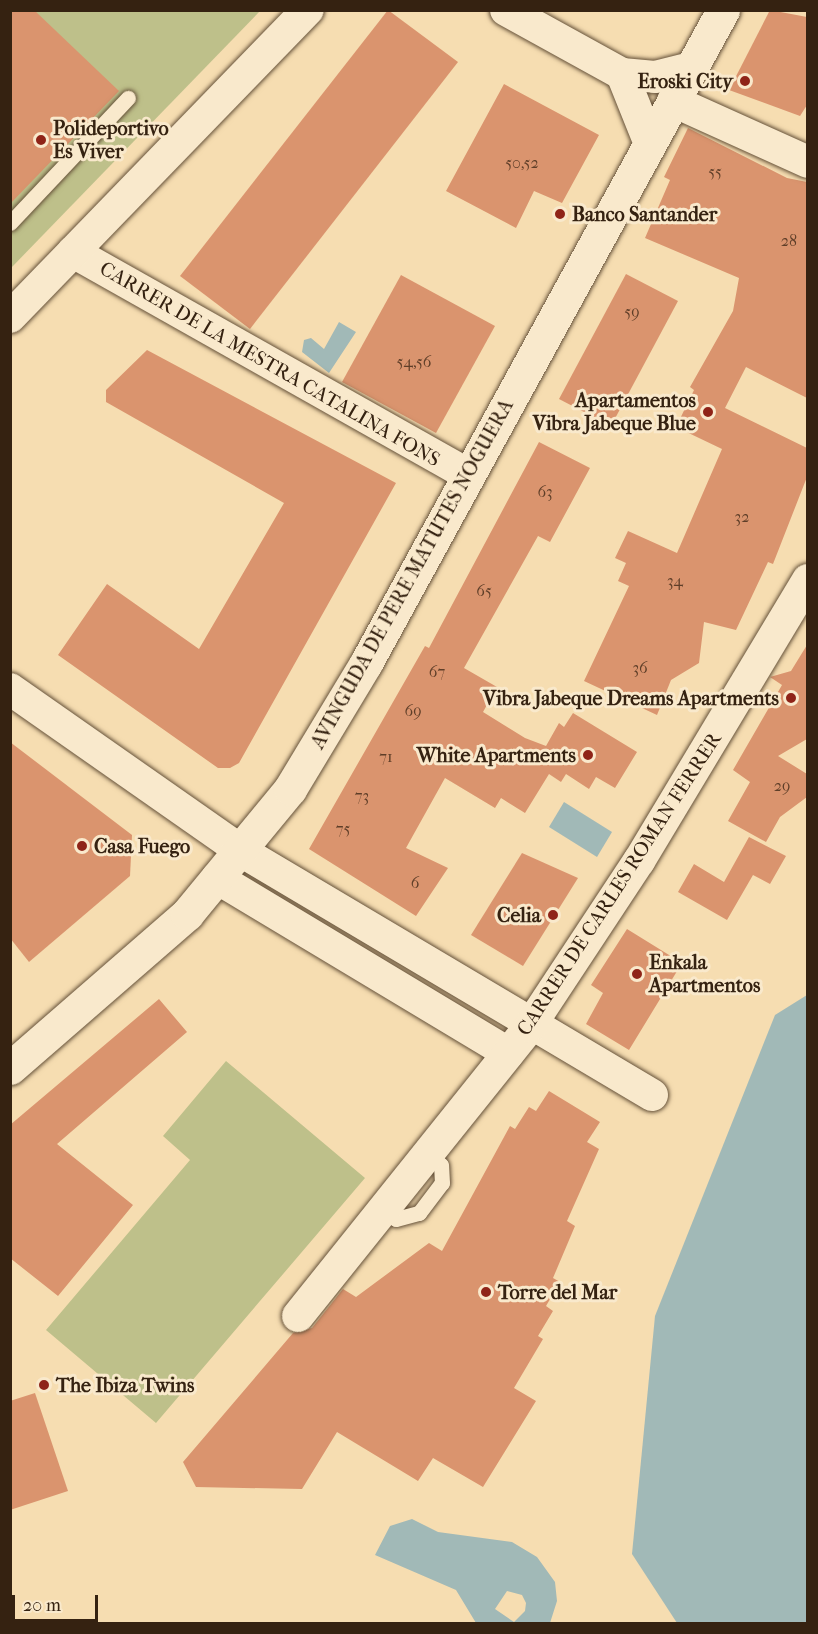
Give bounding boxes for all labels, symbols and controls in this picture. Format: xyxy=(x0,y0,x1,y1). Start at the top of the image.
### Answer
place label: Eroski City xyxy=(637,69,733,93)
marker: Eroski City xyxy=(738,74,752,88)
place label: Polideportivo Es Viver xyxy=(53,116,169,163)
marker: Polideportivo Es Viver xyxy=(34,133,48,147)
house number: 50,52 xyxy=(505,153,539,173)
house number: 55 xyxy=(708,162,722,182)
place label: Banco Santander xyxy=(572,202,717,226)
marker: Banco Santander xyxy=(553,207,567,221)
house number: 28 xyxy=(781,231,797,251)
street label: CARRER DE LA MESTRA CATALINA FONS xyxy=(96,256,444,472)
house number: 59 xyxy=(624,302,640,322)
house number: 54,56 xyxy=(396,352,432,372)
place label: Apartamentos Vibra Jabeque Blue xyxy=(533,388,696,435)
street label: AVINGUDA DE PERE MATUTES NOGUERA xyxy=(306,395,518,753)
marker: Apartamentos Vibra Jabeque Blue xyxy=(701,405,715,419)
house number: 63 xyxy=(537,482,553,502)
house number: 32 xyxy=(735,507,749,527)
house number: 34 xyxy=(667,571,683,591)
house number: 65 xyxy=(476,581,492,601)
house number: 36 xyxy=(632,658,648,678)
house number: 67 xyxy=(429,662,445,682)
place label: Vibra Jabeque Dreams Apartments xyxy=(483,686,779,710)
marker: Vibra Jabeque Dreams Apartments xyxy=(784,691,798,705)
house number: 69 xyxy=(404,701,422,721)
street label: CARRER DE CARLES ROMAN FERRER xyxy=(512,728,726,1040)
place label: White Apartments xyxy=(417,743,576,767)
house number: 71 xyxy=(379,747,393,767)
marker: White Apartments xyxy=(581,748,595,762)
house number: 29 xyxy=(774,776,790,796)
house number: 73 xyxy=(355,786,369,806)
house number: 75 xyxy=(336,819,350,839)
place label: Casa Fuego xyxy=(94,834,190,858)
marker: Casa Fuego xyxy=(75,839,89,853)
house number: 6 xyxy=(411,873,419,893)
place label: Celia xyxy=(497,903,541,927)
marker: Celia xyxy=(546,908,560,922)
place label: Enkala Apartmentos xyxy=(649,951,760,998)
marker: Enkala Apartmentos xyxy=(630,967,644,981)
place label: Torre del Mar xyxy=(498,1280,617,1304)
marker: Torre del Mar xyxy=(479,1285,493,1299)
place label: The Ibiza Twins xyxy=(56,1373,195,1397)
marker: The Ibiza Twins xyxy=(37,1378,51,1392)
scale bar xyxy=(15,1583,100,1621)
text: 20 m xyxy=(23,1595,61,1616)

